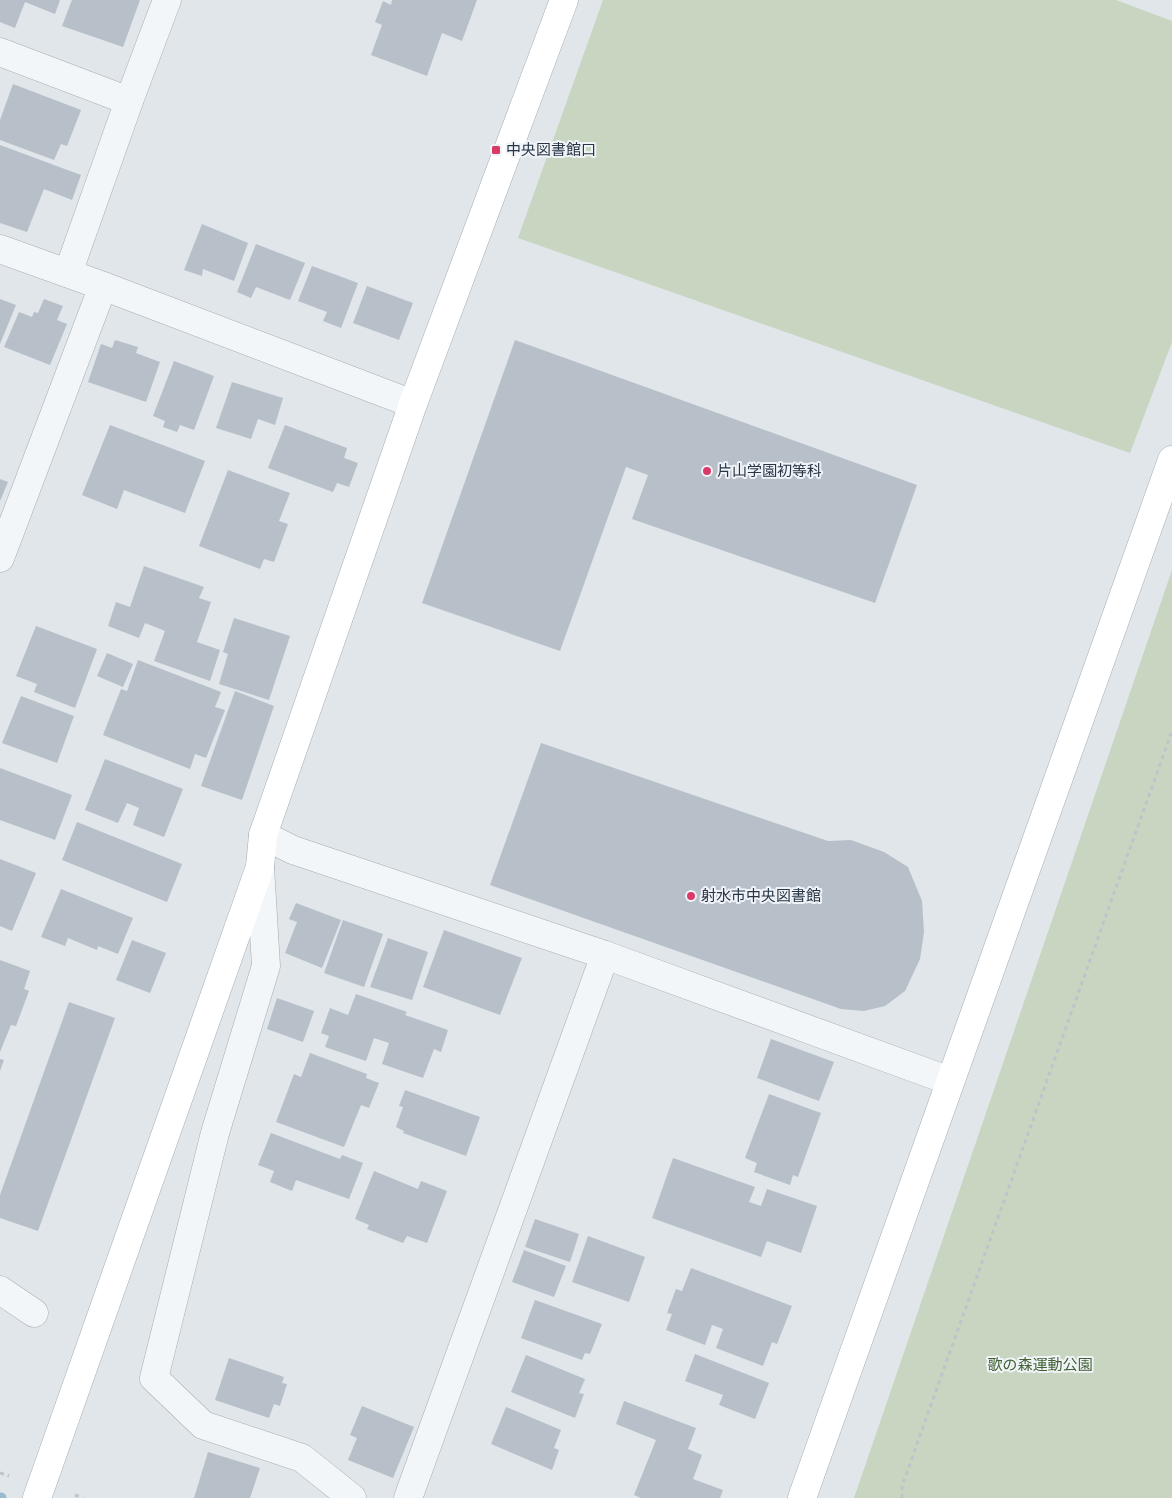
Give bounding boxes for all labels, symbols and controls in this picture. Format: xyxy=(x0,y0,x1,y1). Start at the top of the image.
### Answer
place label: 中央図書館口 xyxy=(506,141,596,159)
marker: 中央図書館口 xyxy=(490,144,502,156)
place label: 片山学園初等科 xyxy=(717,462,822,480)
marker: 片山学園初等科 xyxy=(701,465,713,477)
place label: 射水市中央図書館 xyxy=(701,887,821,905)
marker: 射水市中央図書館 xyxy=(685,890,697,902)
park label: 歌の森運動公園 xyxy=(987,1356,1093,1374)

